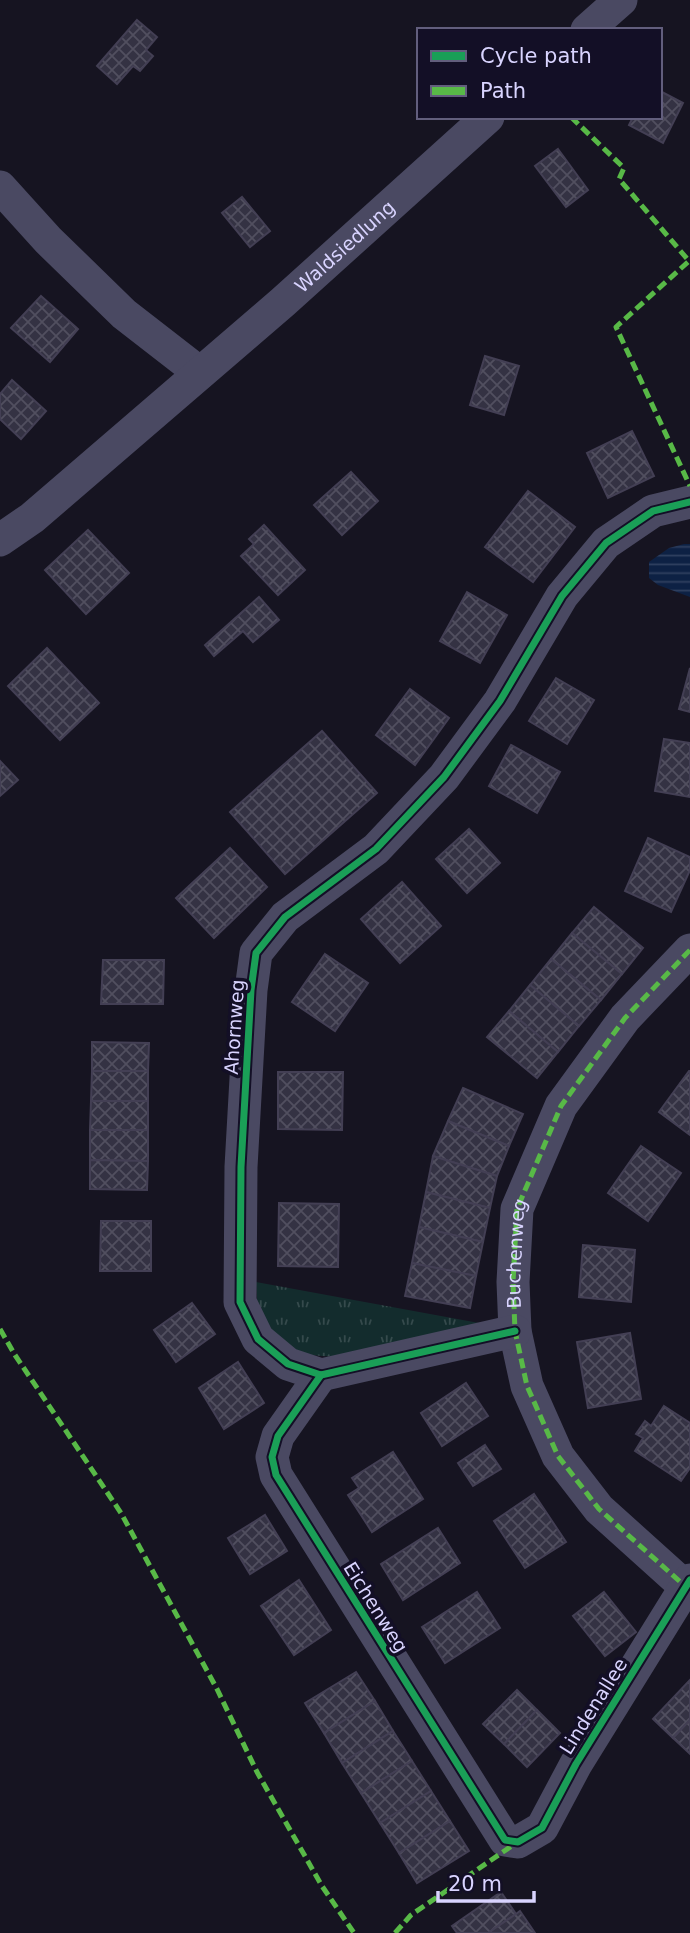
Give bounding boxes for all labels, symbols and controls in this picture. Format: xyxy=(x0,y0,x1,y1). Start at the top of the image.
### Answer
legend xyxy=(417,28,662,119)
text: Cycle path xyxy=(480,44,592,68)
text: Path xyxy=(480,79,526,103)
street label: Waldsiedlung xyxy=(290,196,399,297)
street label: Ahornweg xyxy=(220,979,248,1075)
street label: Buchenweg xyxy=(502,1194,531,1309)
street label: Eichenweg xyxy=(339,1558,413,1656)
street label: Lindenallee xyxy=(555,1654,631,1758)
scale bar xyxy=(438,1860,534,1904)
text: 20 m xyxy=(448,1872,502,1896)

